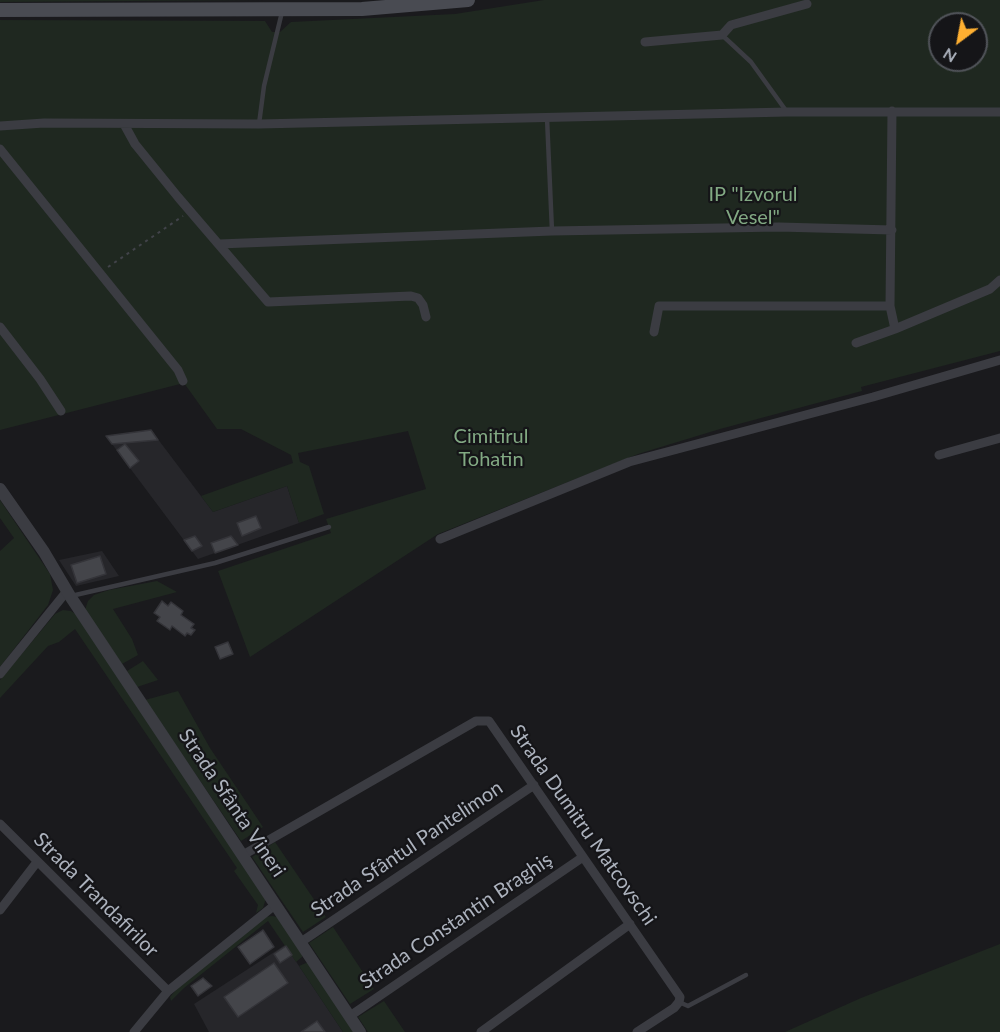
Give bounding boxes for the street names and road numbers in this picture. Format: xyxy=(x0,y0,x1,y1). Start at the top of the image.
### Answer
street label: Strada Dumitru Matcovschi xyxy=(505,720,661,930)
street label: Strada Sfânta Vineri xyxy=(174,724,290,882)
street label: Strada Sfântul Pantelimon xyxy=(307,776,507,922)
street label: Strada Trandafirilor xyxy=(29,828,163,962)
street label: Strada Constantin Braghiş xyxy=(355,848,557,994)

